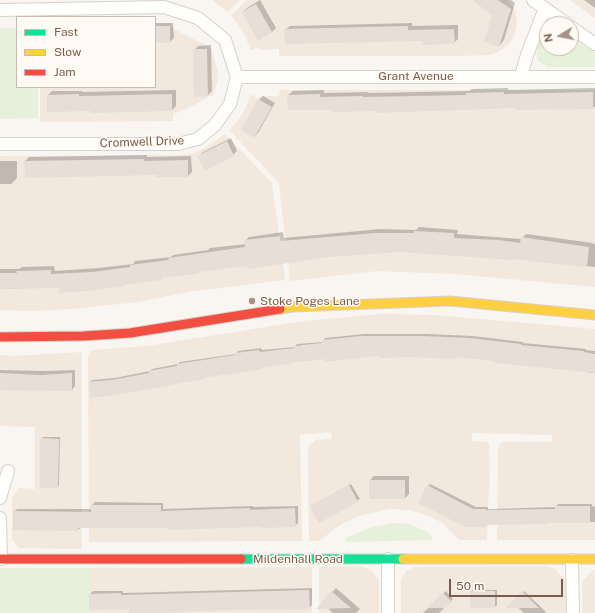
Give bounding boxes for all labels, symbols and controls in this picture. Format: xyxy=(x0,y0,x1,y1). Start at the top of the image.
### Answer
legend xyxy=(16,16,156,88)
north arrow xyxy=(539,16,579,56)
text: Fast xyxy=(54,25,78,39)
text: N xyxy=(542,33,555,43)
text: Slow xyxy=(54,45,81,59)
text: Jam xyxy=(54,65,76,79)
street label: Grant Avenue xyxy=(378,69,454,83)
street label: Cromwell Drive xyxy=(99,133,185,151)
place label: Stoke Poges Lane xyxy=(260,294,360,308)
marker: Stoke Poges Lane xyxy=(247,296,257,306)
street label: Mildenhall Road xyxy=(253,552,343,566)
scale bar xyxy=(451,571,565,597)
text: 50 m xyxy=(456,579,484,593)

